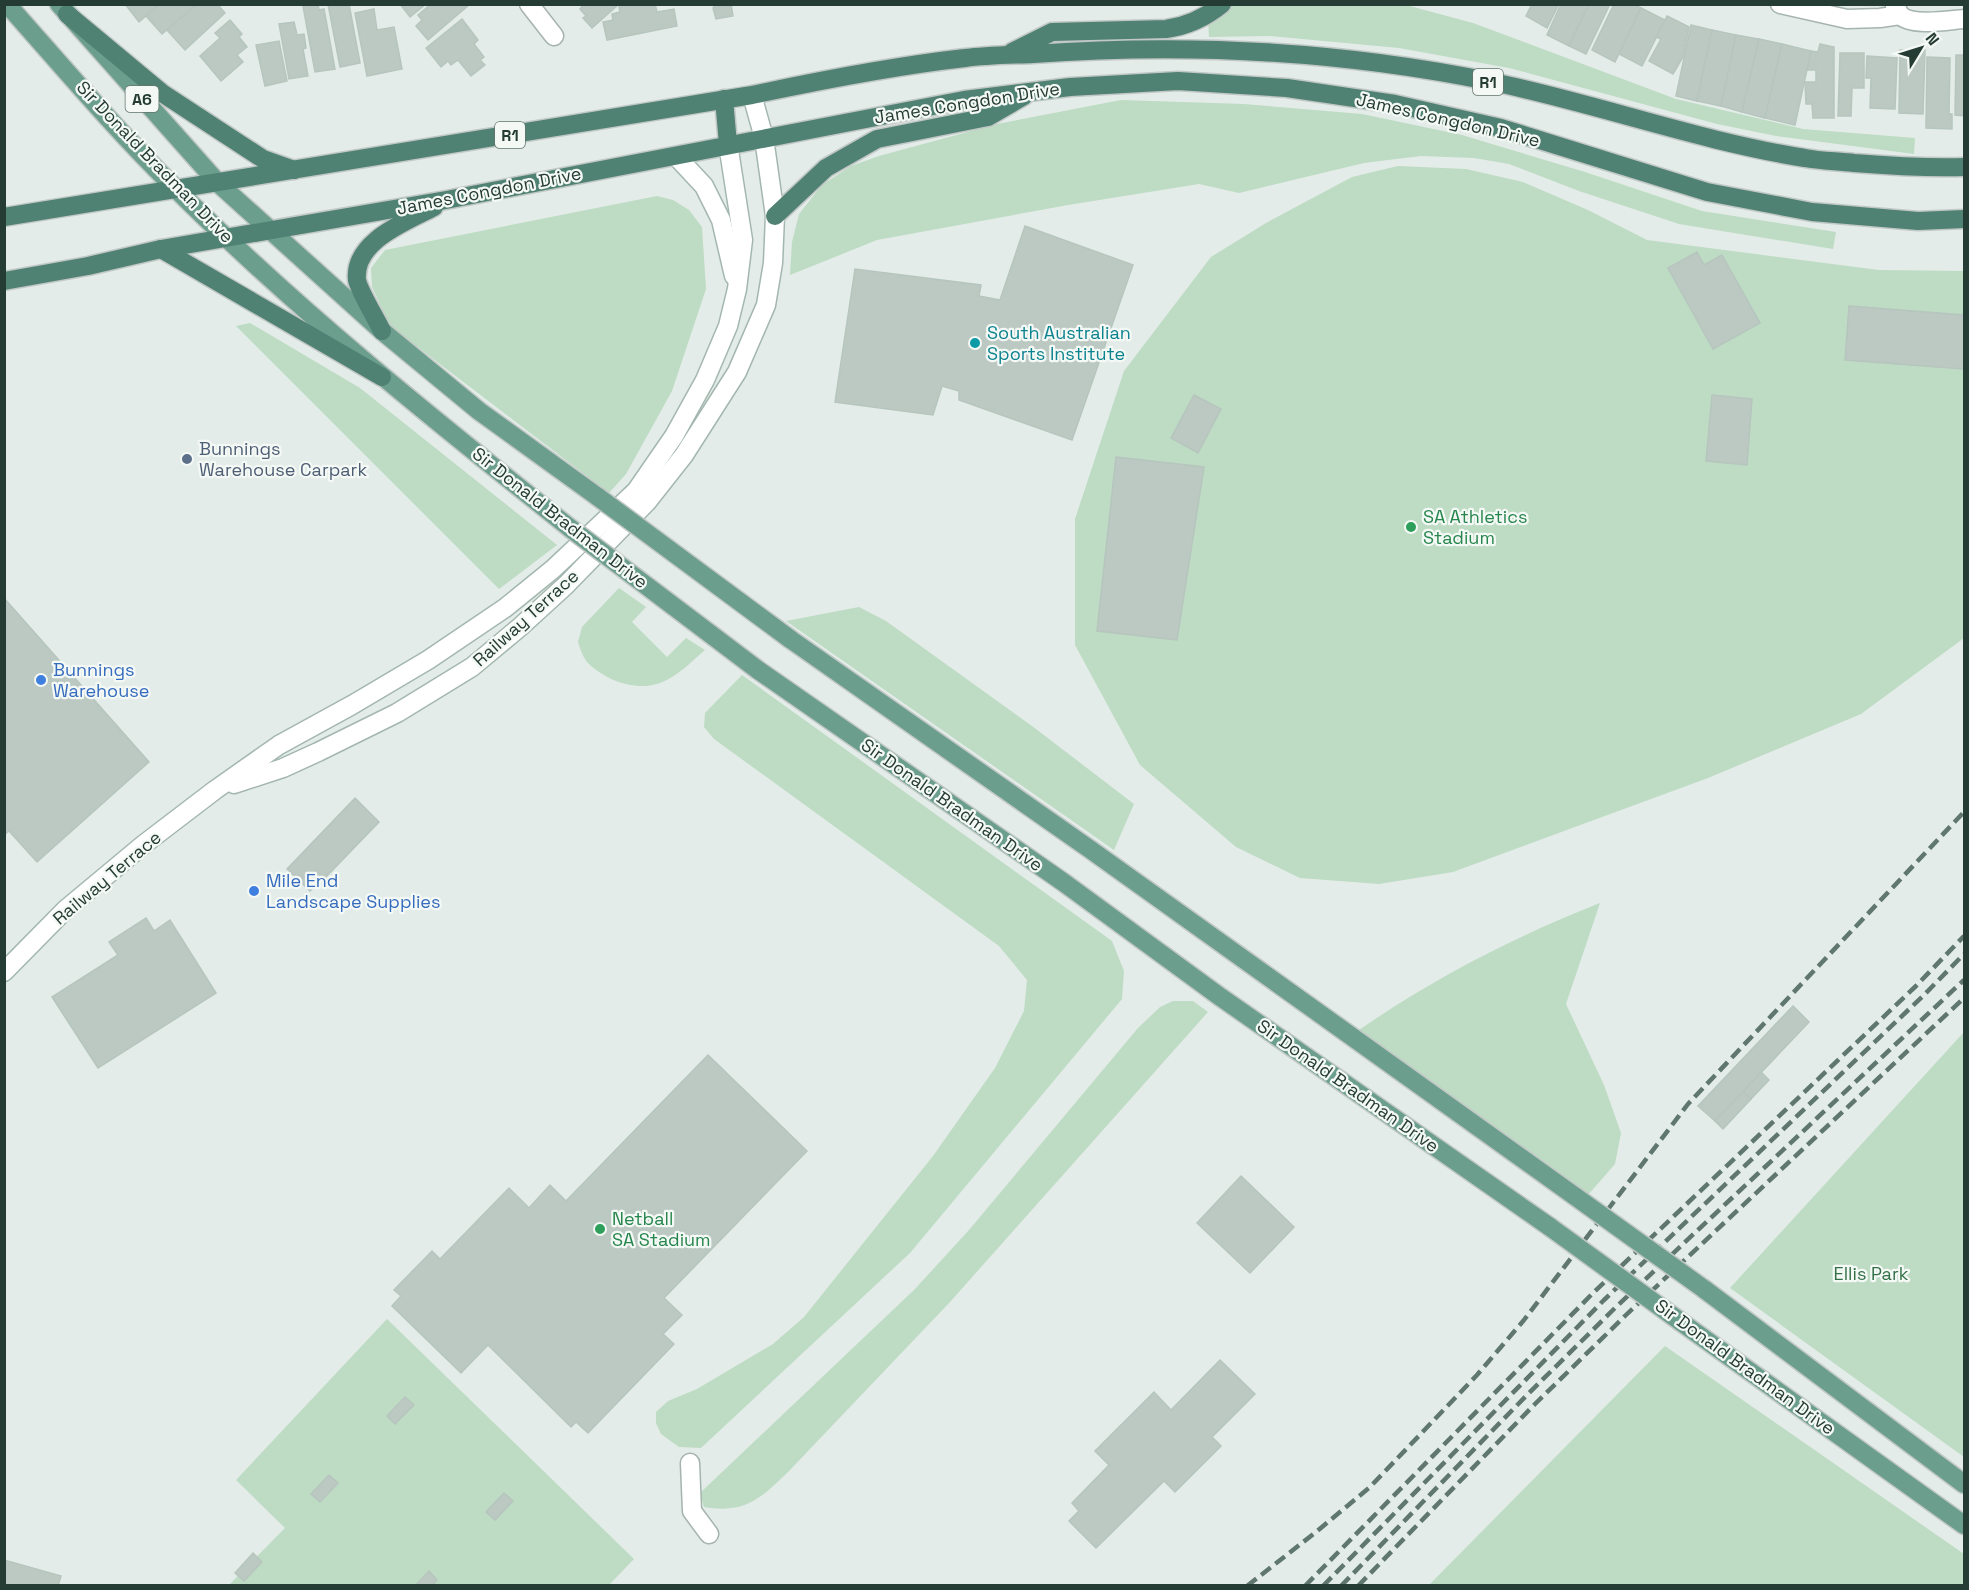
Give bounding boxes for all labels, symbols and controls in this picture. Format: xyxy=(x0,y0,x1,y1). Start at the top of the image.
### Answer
north arrow xyxy=(1891,18,1951,78)
text: N xyxy=(1921,28,1944,50)
road number: R1 xyxy=(1473,69,1503,95)
street label: Sir Donald Bradman Drive xyxy=(72,76,239,248)
street label: James Congdon Drive xyxy=(872,76,1061,129)
road number: A6 xyxy=(126,86,158,112)
street label: James Congdon Drive xyxy=(1354,87,1542,152)
road number: R1 xyxy=(495,122,525,148)
street label: James Congdon Drive xyxy=(395,161,583,220)
place label: South Australian Sports Institute xyxy=(987,321,1131,365)
marker: South Australian Sports Institute xyxy=(968,336,982,350)
place label: Bunnings Warehouse Carpark xyxy=(199,437,367,481)
street label: Sir Donald Bradman Drive xyxy=(468,442,653,593)
marker: Bunnings Warehouse Carpark xyxy=(180,452,194,466)
place label: SA Athletics Stadium xyxy=(1423,505,1527,549)
marker: SA Athletics Stadium xyxy=(1404,520,1418,534)
street label: Railway Terrace xyxy=(468,564,583,671)
place label: Bunnings Warehouse xyxy=(53,658,149,702)
marker: Bunnings Warehouse xyxy=(34,673,48,687)
street label: Sir Donald Bradman Drive xyxy=(857,733,1048,876)
street label: Railway Terrace xyxy=(48,826,166,930)
place label: Mile End Landscape Supplies xyxy=(266,869,440,913)
marker: Mile End Landscape Supplies xyxy=(247,884,261,898)
street label: Sir Donald Bradman Drive xyxy=(1253,1014,1444,1157)
place label: Netball SA Stadium xyxy=(612,1207,711,1251)
marker: Netball SA Stadium xyxy=(593,1222,607,1236)
park label: Ellis Park xyxy=(1834,1262,1909,1285)
street label: Sir Donald Bradman Drive xyxy=(1651,1294,1840,1440)

